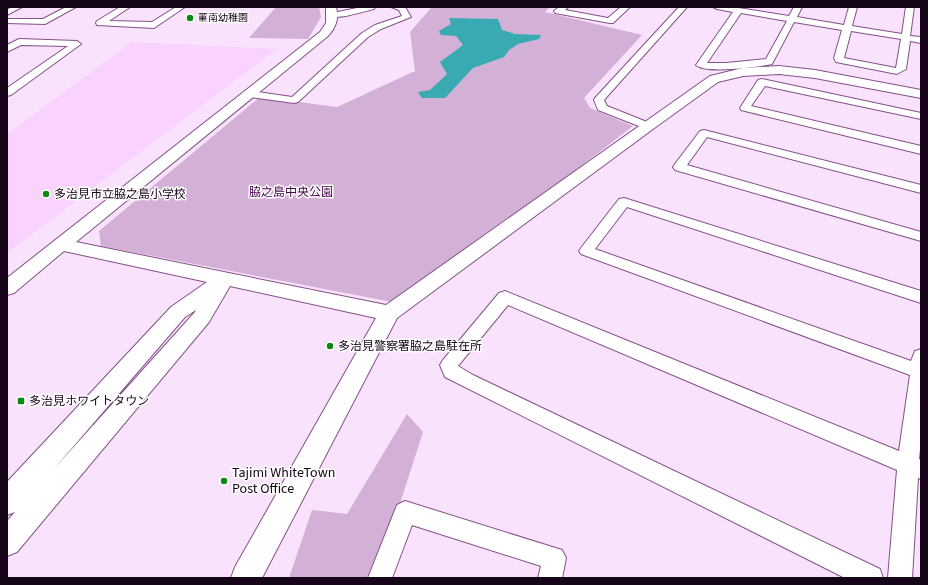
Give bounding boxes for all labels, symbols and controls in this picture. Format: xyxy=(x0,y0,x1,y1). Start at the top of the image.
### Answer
place label: 菫南幼稚園 xyxy=(198,11,248,25)
marker: 菫南幼稚園 xyxy=(185,13,195,23)
park label: 脇之島中央公園 xyxy=(249,184,333,201)
place label: 多治見市立脇之島小学校 xyxy=(54,186,186,203)
marker: 多治見市立脇之島小学校 xyxy=(41,189,51,199)
place label: 多治見警察署脇之島駐在所 xyxy=(338,338,482,355)
marker: 多治見警察署脇之島駐在所 xyxy=(325,341,335,351)
place label: 多治見ホワイトタウン xyxy=(29,393,149,410)
marker: 多治見ホワイトタウン xyxy=(16,396,26,406)
place label: Tajimi WhiteTown Post Office xyxy=(232,463,335,499)
marker: Tajimi WhiteTown Post Office xyxy=(219,476,229,486)

